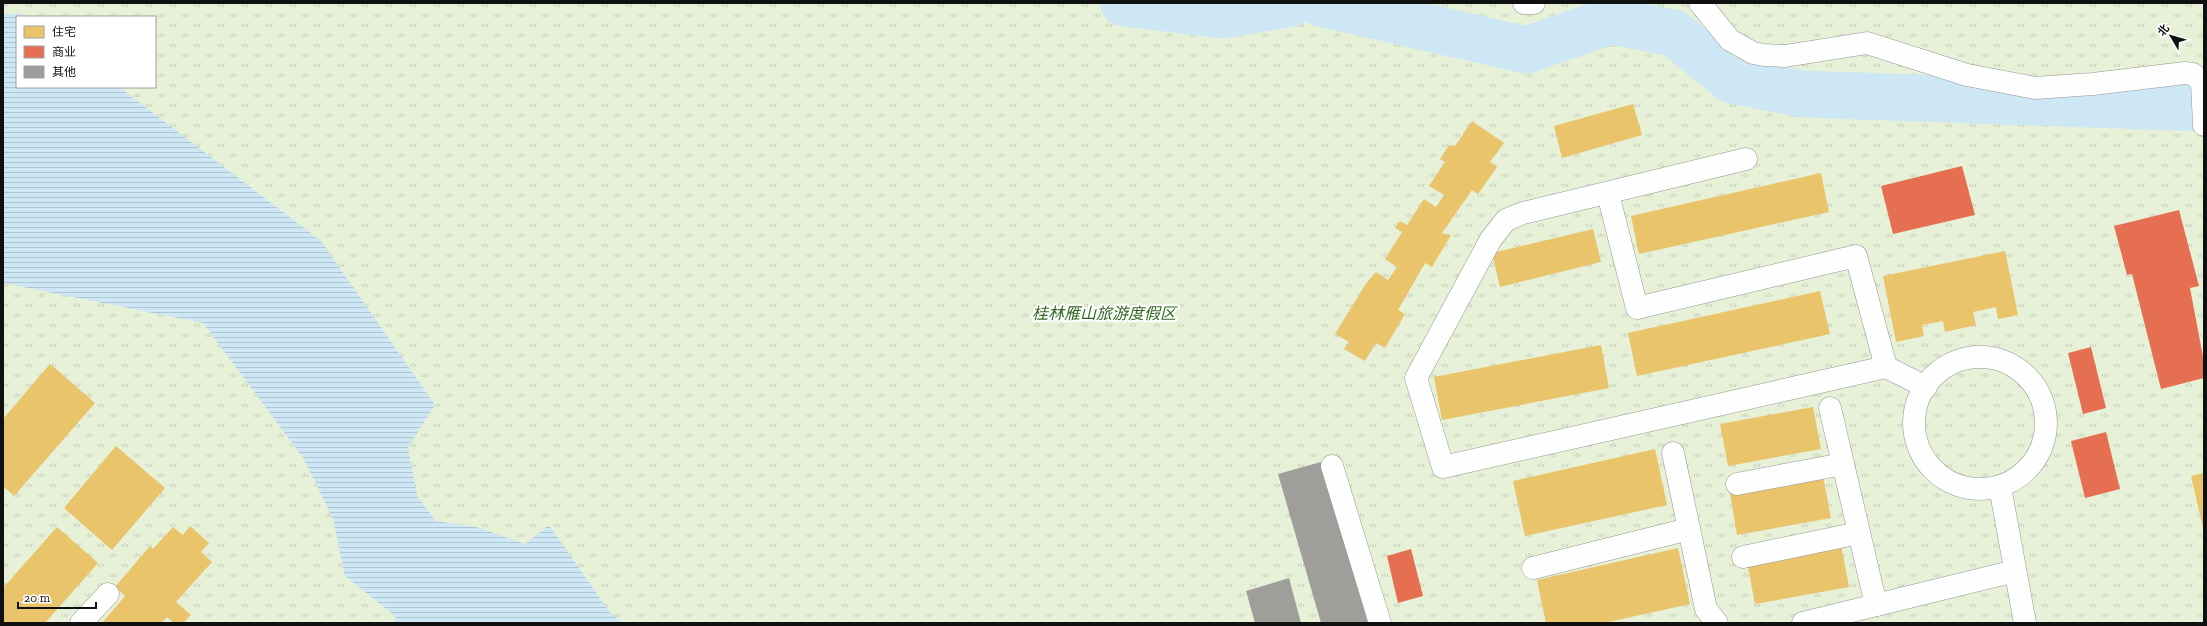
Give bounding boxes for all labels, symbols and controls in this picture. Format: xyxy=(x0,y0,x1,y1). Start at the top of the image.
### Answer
legend xyxy=(16,16,156,88)
north arrow xyxy=(2151,16,2191,56)
text: 北 xyxy=(2155,22,2172,38)
text: 住宅 xyxy=(52,25,76,39)
text: 商业 xyxy=(52,45,76,59)
text: 其他 xyxy=(52,65,76,79)
park label: 桂林雁山旅游度假区 xyxy=(1032,304,1178,323)
scale bar xyxy=(18,584,96,610)
text: 20 m xyxy=(24,591,51,605)

